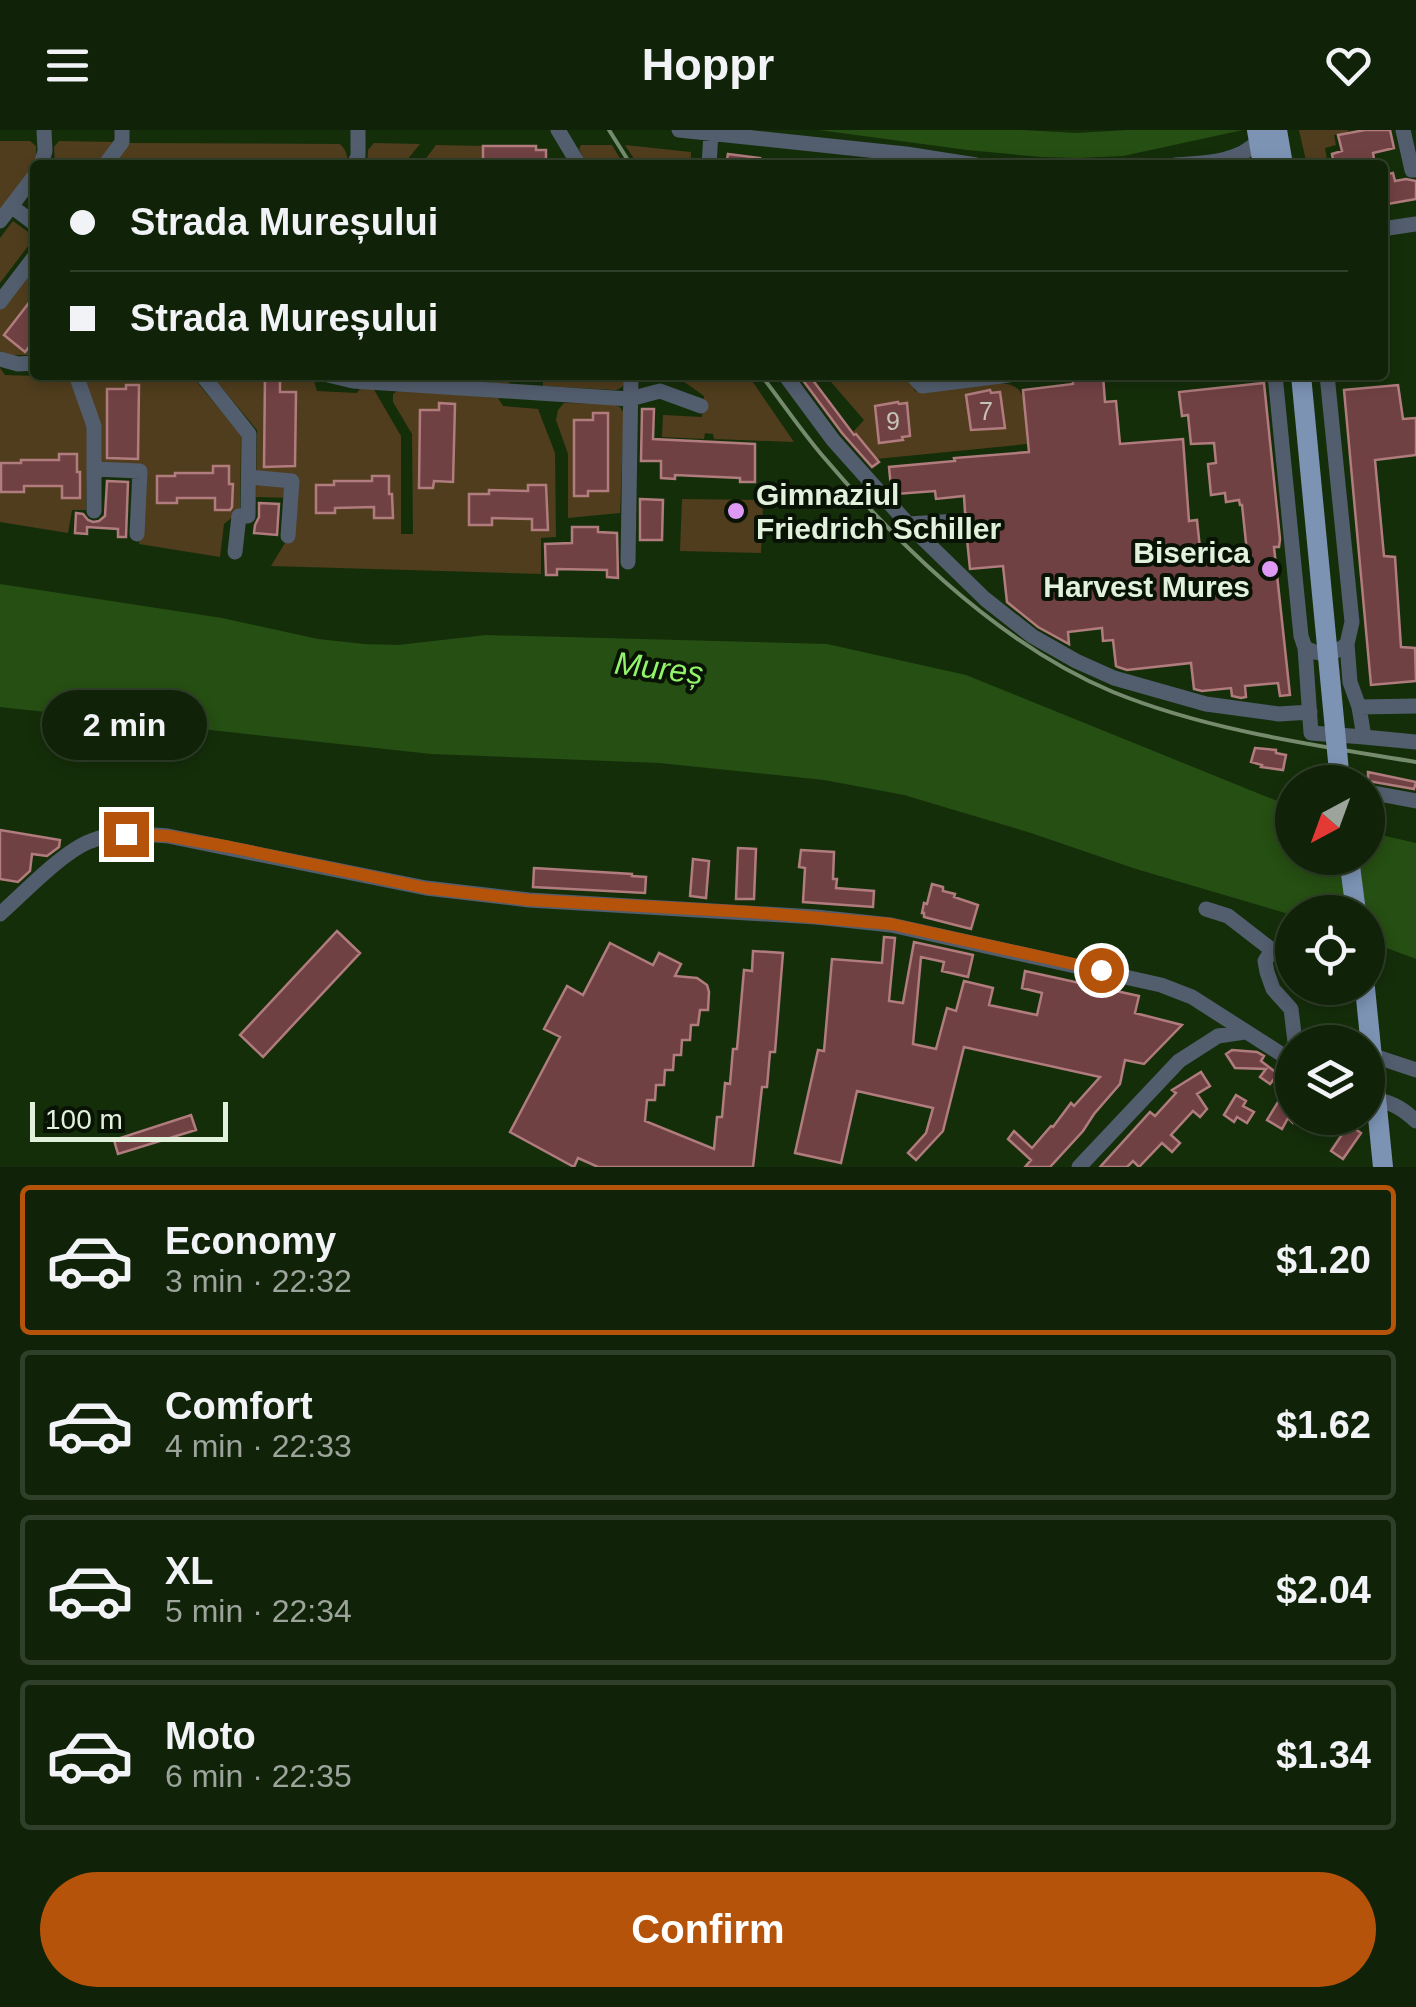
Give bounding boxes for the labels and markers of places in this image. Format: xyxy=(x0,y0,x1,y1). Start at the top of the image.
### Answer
place label: Gimnaziul Friedrich Schiller xyxy=(756,478,1001,545)
marker: Gimnaziul Friedrich Schiller xyxy=(725,500,747,522)
place label: Biserica Harvest Mures xyxy=(1043,536,1250,603)
marker: Biserica Harvest Mures xyxy=(1259,558,1281,580)

